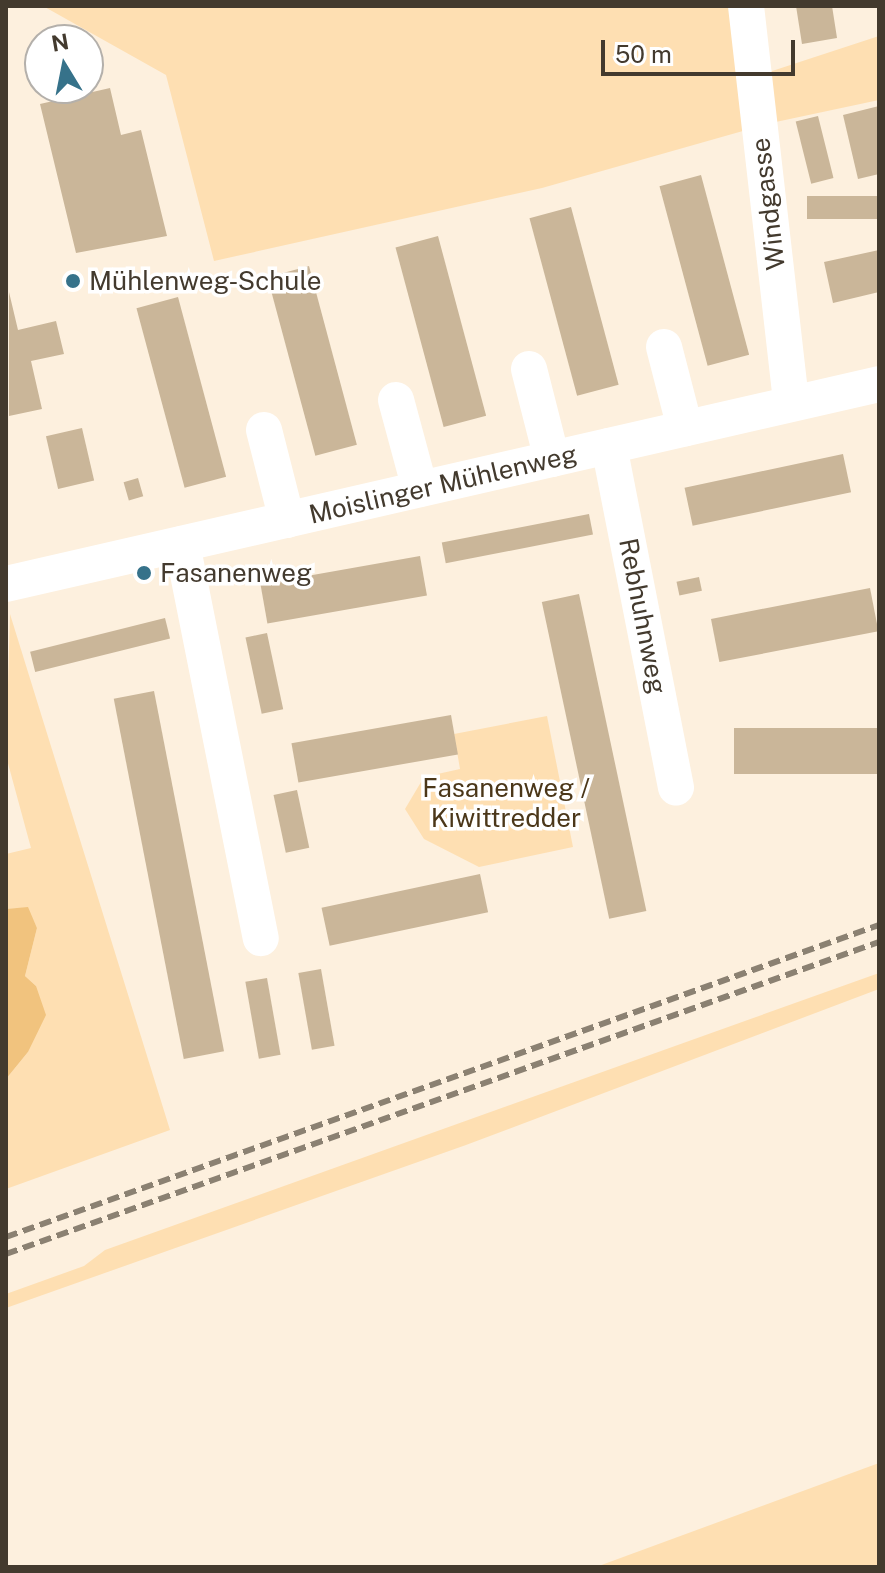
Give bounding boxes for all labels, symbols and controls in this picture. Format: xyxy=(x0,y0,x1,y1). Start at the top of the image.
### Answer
north arrow xyxy=(24,24,104,104)
scale bar xyxy=(605,24,799,74)
text: N xyxy=(49,28,71,57)
text: 50 m xyxy=(615,40,672,68)
street label: Windgasse xyxy=(744,136,792,272)
place label: Mühlenweg-Schule xyxy=(89,265,321,297)
marker: Mühlenweg-Schule xyxy=(64,272,82,290)
street label: Moislinger Mühlenweg xyxy=(306,438,580,530)
street label: Rebhuhnweg xyxy=(613,535,673,697)
place label: Fasanenweg xyxy=(160,557,312,589)
marker: Fasanenweg xyxy=(135,564,153,582)
park label: Fasanenweg / Kiwittredder xyxy=(422,772,590,834)

